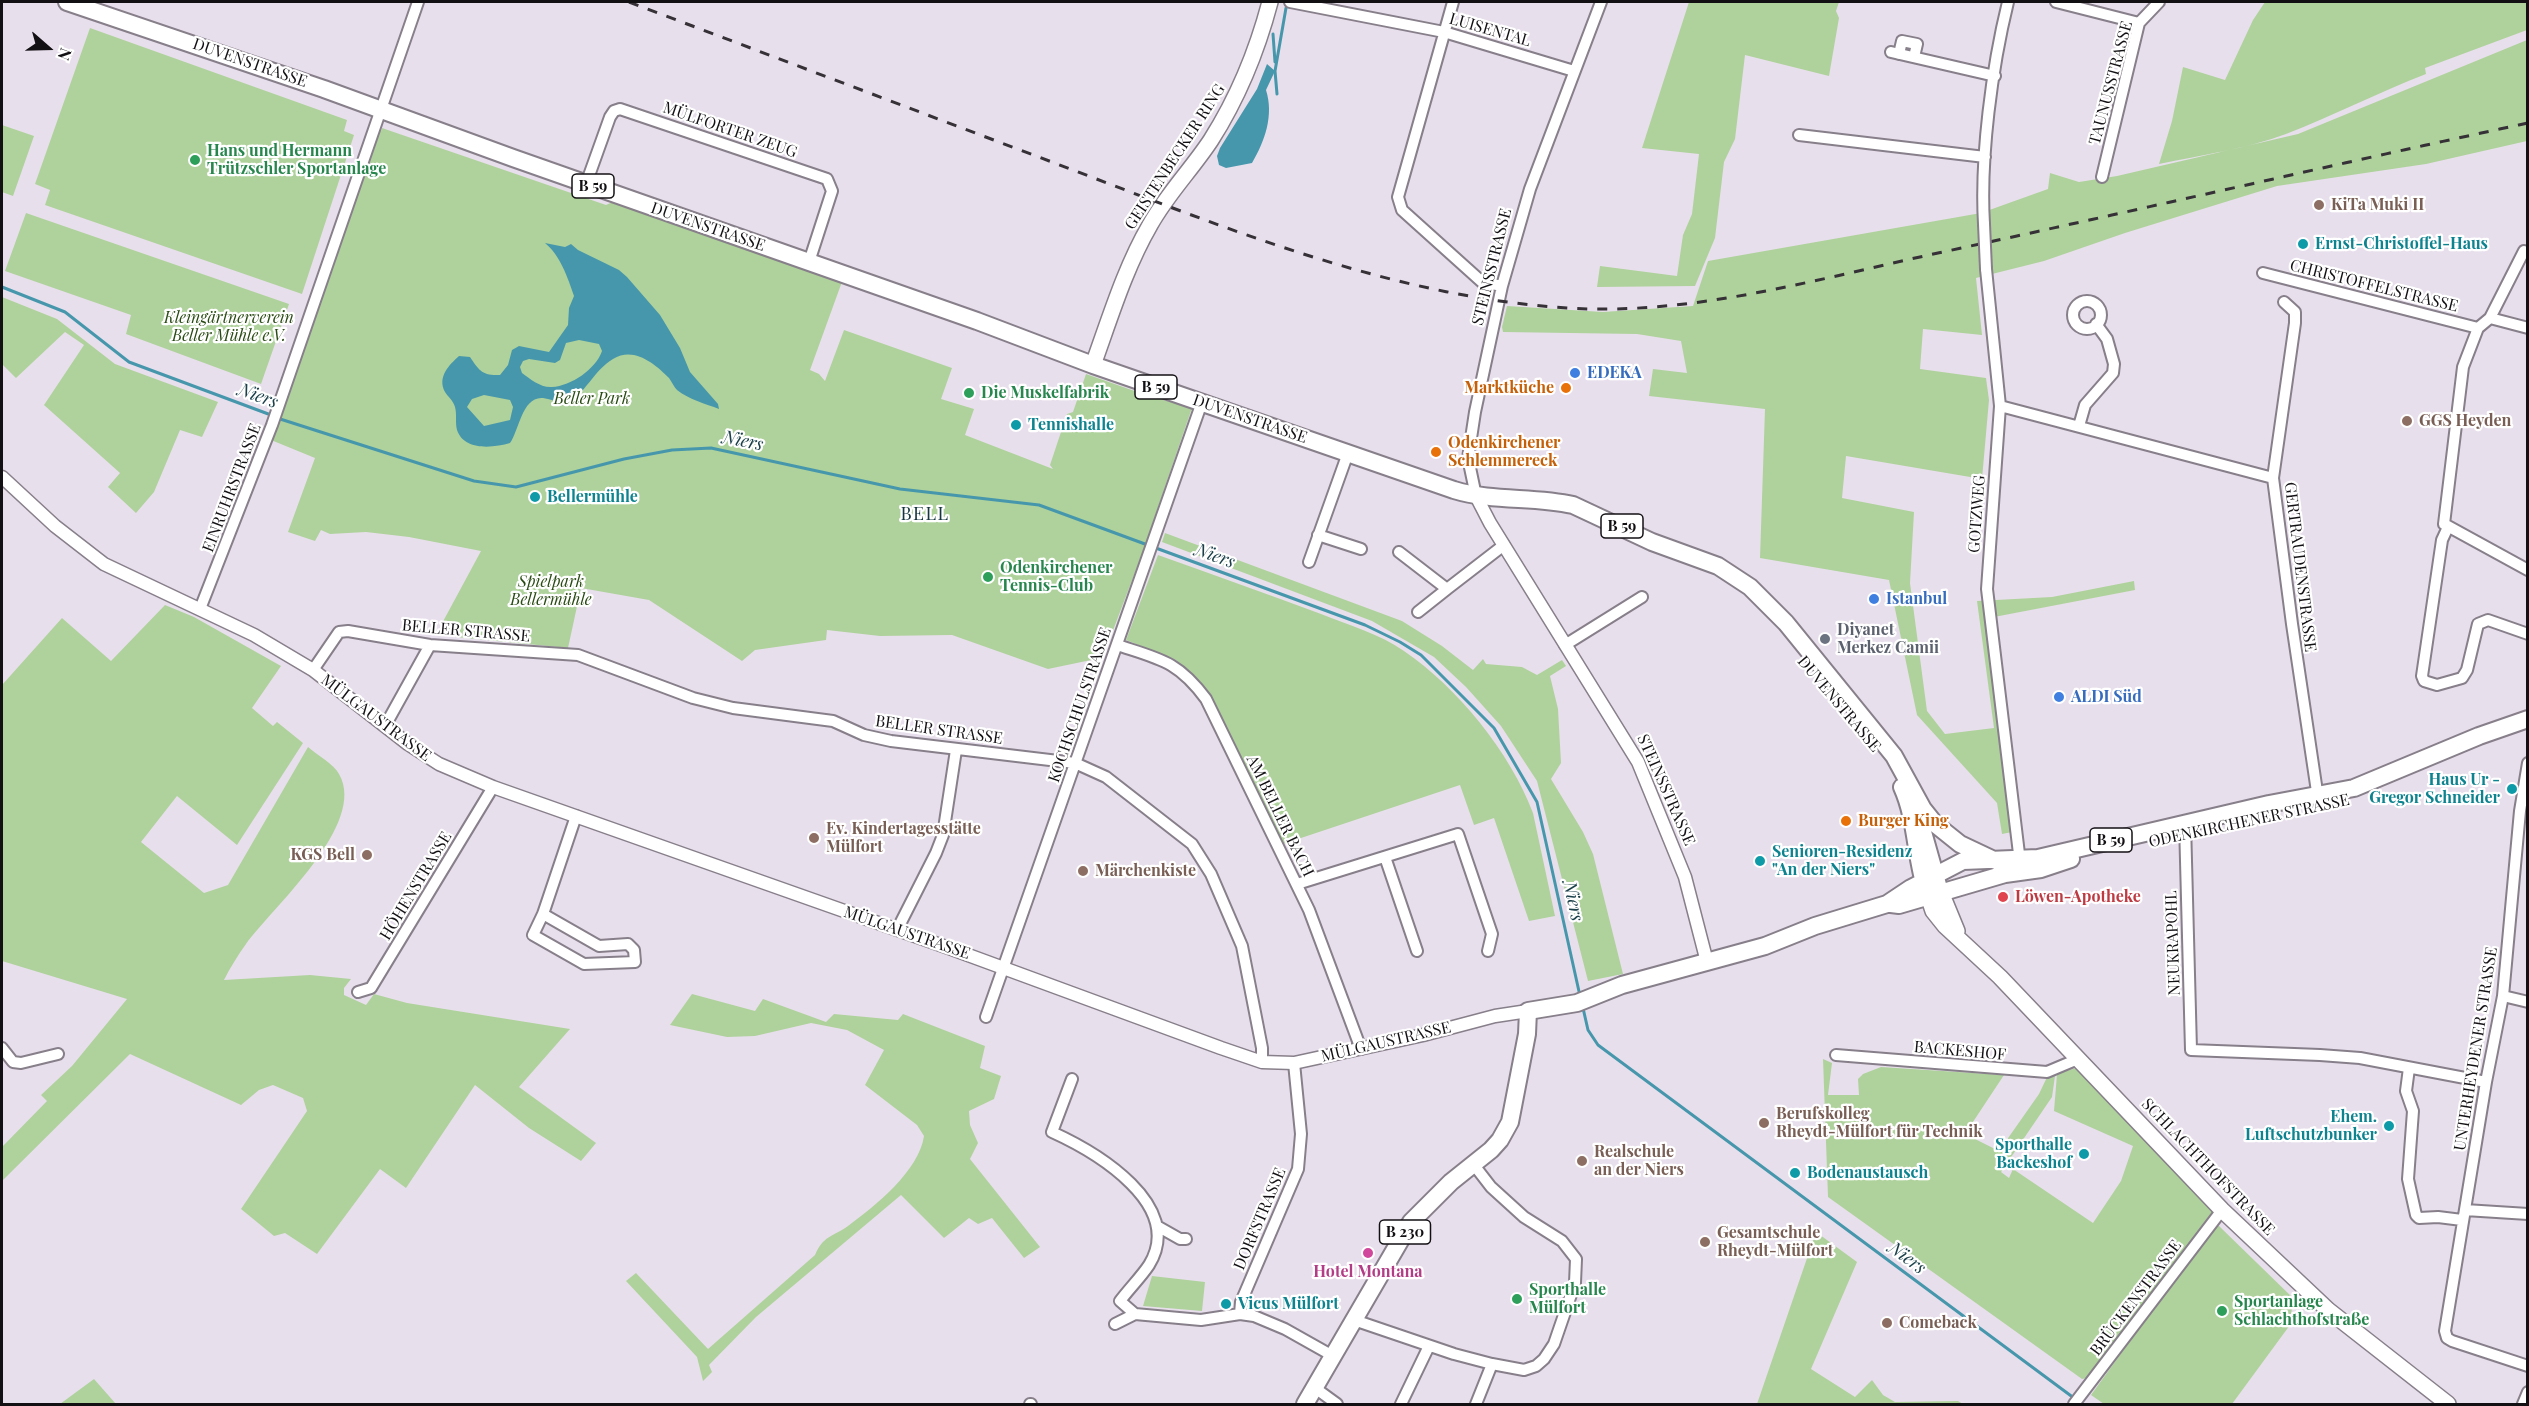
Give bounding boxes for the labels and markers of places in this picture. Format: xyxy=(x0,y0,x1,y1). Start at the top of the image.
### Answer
place label: Hans und Hermann Trützschler Sportanlage xyxy=(207,141,386,179)
marker: Hans und Hermann Trützschler Sportanlage xyxy=(188,153,202,167)
place label: KiTa Muki II xyxy=(2331,195,2424,215)
marker: KiTa Muki II xyxy=(2312,198,2326,212)
place label: Ernst-Christoffel-Haus xyxy=(2315,234,2488,254)
marker: Ernst-Christoffel-Haus xyxy=(2296,237,2310,251)
place label: EDEKA xyxy=(1587,363,1642,383)
marker: EDEKA xyxy=(1568,366,1582,380)
place label: Marktküche xyxy=(1464,378,1554,398)
marker: Marktküche xyxy=(1559,381,1573,395)
place label: Die Muskelfabrik xyxy=(981,383,1109,403)
marker: Die Muskelfabrik xyxy=(962,386,976,400)
place label: GGS Heyden xyxy=(2419,411,2511,431)
marker: GGS Heyden xyxy=(2400,414,2414,428)
place label: Tennishalle xyxy=(1028,415,1114,435)
marker: Tennishalle xyxy=(1009,418,1023,432)
place label: Odenkirchener Schlemmereck xyxy=(1448,433,1561,471)
marker: Odenkirchener Schlemmereck xyxy=(1429,445,1443,459)
place label: Bellermühle xyxy=(547,487,638,507)
marker: Bellermühle xyxy=(528,490,542,504)
place label: Odenkirchener Tennis-Club xyxy=(1000,558,1113,596)
marker: Odenkirchener Tennis-Club xyxy=(981,570,995,584)
place label: Istanbul xyxy=(1886,589,1947,609)
marker: Istanbul xyxy=(1867,592,1881,606)
place label: Diyanet Merkez Camii xyxy=(1837,620,1939,658)
marker: Diyanet Merkez Camii xyxy=(1818,632,1832,646)
place label: ALDI Süd xyxy=(2071,687,2142,707)
marker: ALDI Süd xyxy=(2052,690,2066,704)
place label: Haus Ur - Gregor Schneider xyxy=(2369,770,2500,808)
marker: Haus Ur - Gregor Schneider xyxy=(2505,782,2519,796)
place label: Burger King xyxy=(1858,811,1949,831)
marker: Burger King xyxy=(1839,814,1853,828)
place label: Ev. Kindertagesstätte Mülfort xyxy=(826,819,981,857)
marker: Ev. Kindertagesstätte Mülfort xyxy=(807,831,821,845)
place label: Senioren-Residenz "An der Niers" xyxy=(1772,842,1912,880)
place label: KGS Bell xyxy=(291,845,355,865)
marker: KGS Bell xyxy=(360,848,374,862)
marker: Senioren-Residenz "An der Niers" xyxy=(1753,854,1767,868)
place label: Märchenkiste xyxy=(1095,861,1196,881)
marker: Märchenkiste xyxy=(1076,864,1090,878)
place label: Löwen-Apotheke xyxy=(2015,887,2141,907)
marker: Löwen-Apotheke xyxy=(1996,890,2010,904)
place label: Berufskolleg Rheydt-Mülfort für Technik xyxy=(1776,1104,1983,1142)
place label: Ehem. Luftschutzbunker xyxy=(2245,1107,2377,1145)
marker: Berufskolleg Rheydt-Mülfort für Technik xyxy=(1757,1116,1771,1130)
marker: Ehem. Luftschutzbunker xyxy=(2382,1119,2396,1133)
place label: Sporthalle Backeshof xyxy=(1995,1135,2072,1173)
place label: Realschule an der Niers xyxy=(1594,1142,1684,1180)
marker: Sporthalle Backeshof xyxy=(2077,1147,2091,1161)
marker: Realschule an der Niers xyxy=(1575,1154,1589,1168)
place label: Bodenaustausch xyxy=(1807,1163,1928,1183)
marker: Bodenaustausch xyxy=(1788,1166,1802,1180)
place label: Gesamtschule Rheydt-Mülfort xyxy=(1717,1223,1833,1261)
marker: Gesamtschule Rheydt-Mülfort xyxy=(1698,1235,1712,1249)
marker: Hotel Montana xyxy=(1361,1246,1375,1260)
place label: Hotel Montana xyxy=(1313,1262,1423,1282)
place label: Sporthalle Mülfort xyxy=(1529,1280,1606,1318)
marker: Sporthalle Mülfort xyxy=(1510,1292,1524,1306)
place label: Sportanlage Schlachthofstraße xyxy=(2234,1292,2369,1330)
place label: Vicus Mülfort xyxy=(1238,1294,1339,1314)
marker: Vicus Mülfort xyxy=(1219,1297,1233,1311)
marker: Sportanlage Schlachthofstraße xyxy=(2215,1304,2229,1318)
place label: Comeback xyxy=(1899,1313,1977,1333)
marker: Comeback xyxy=(1880,1316,1894,1330)

